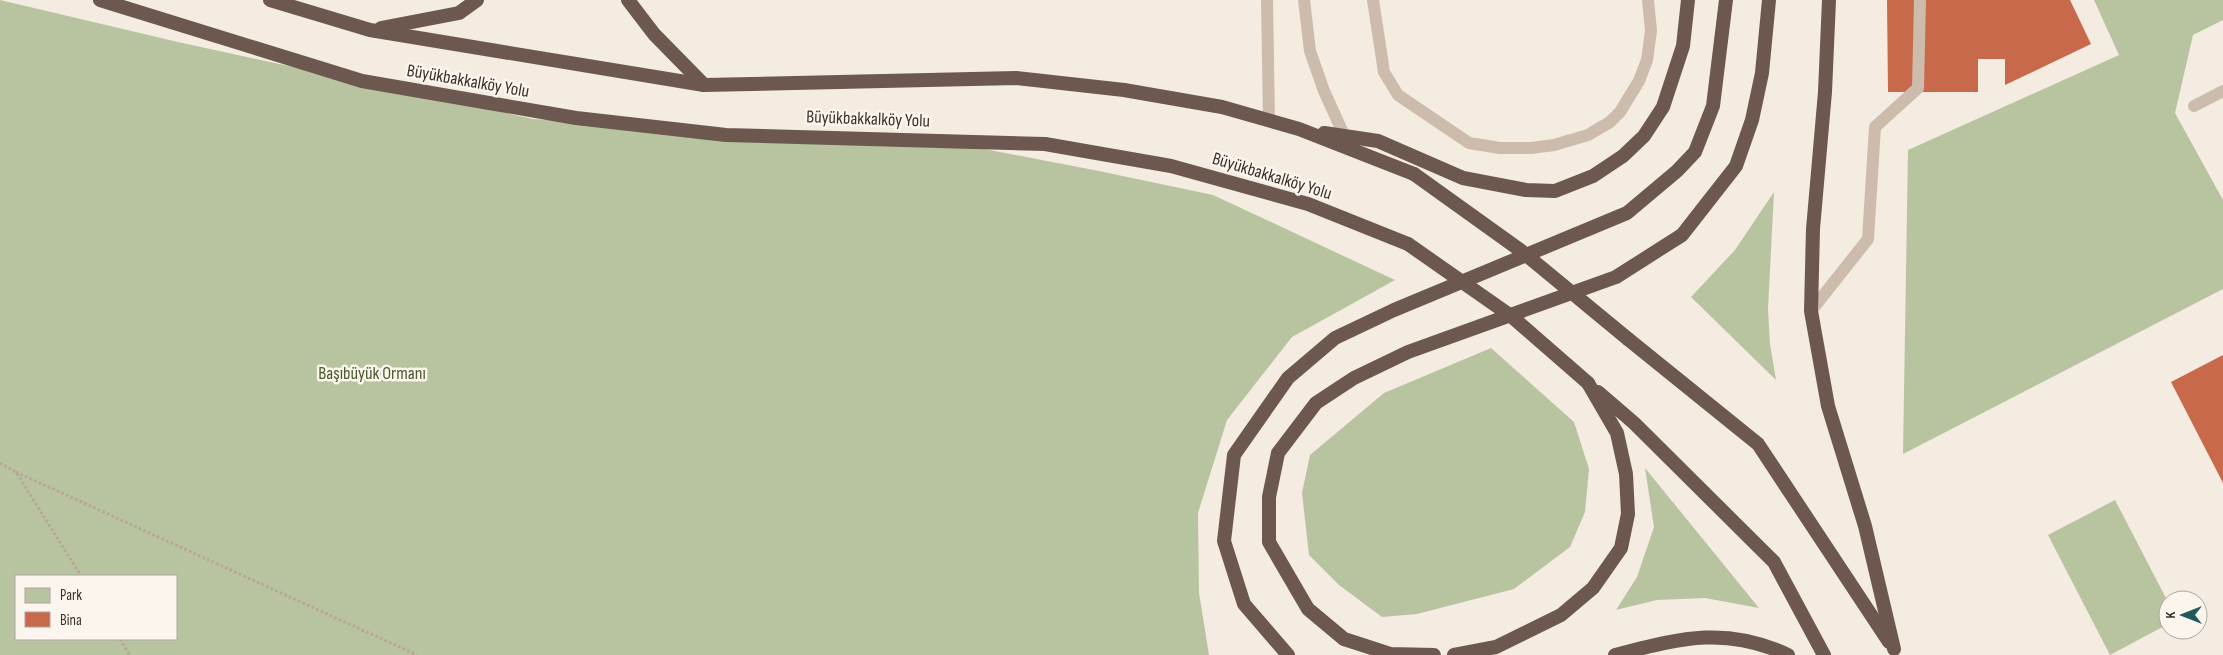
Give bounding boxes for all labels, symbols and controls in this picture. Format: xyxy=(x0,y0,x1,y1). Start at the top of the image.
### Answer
street label: Büyükbakkalköy Yolu xyxy=(405,60,531,102)
street label: Büyükbakkalköy Yolu xyxy=(806,106,930,132)
street label: Büyükbakkalköy Yolu xyxy=(1210,148,1334,204)
park label: Başıbüyük Ormanı xyxy=(318,363,426,384)
legend xyxy=(15,575,178,640)
text: Park xyxy=(60,586,82,605)
north arrow xyxy=(2158,590,2208,640)
text: Bina xyxy=(60,611,82,630)
text: K xyxy=(2162,611,2179,618)

